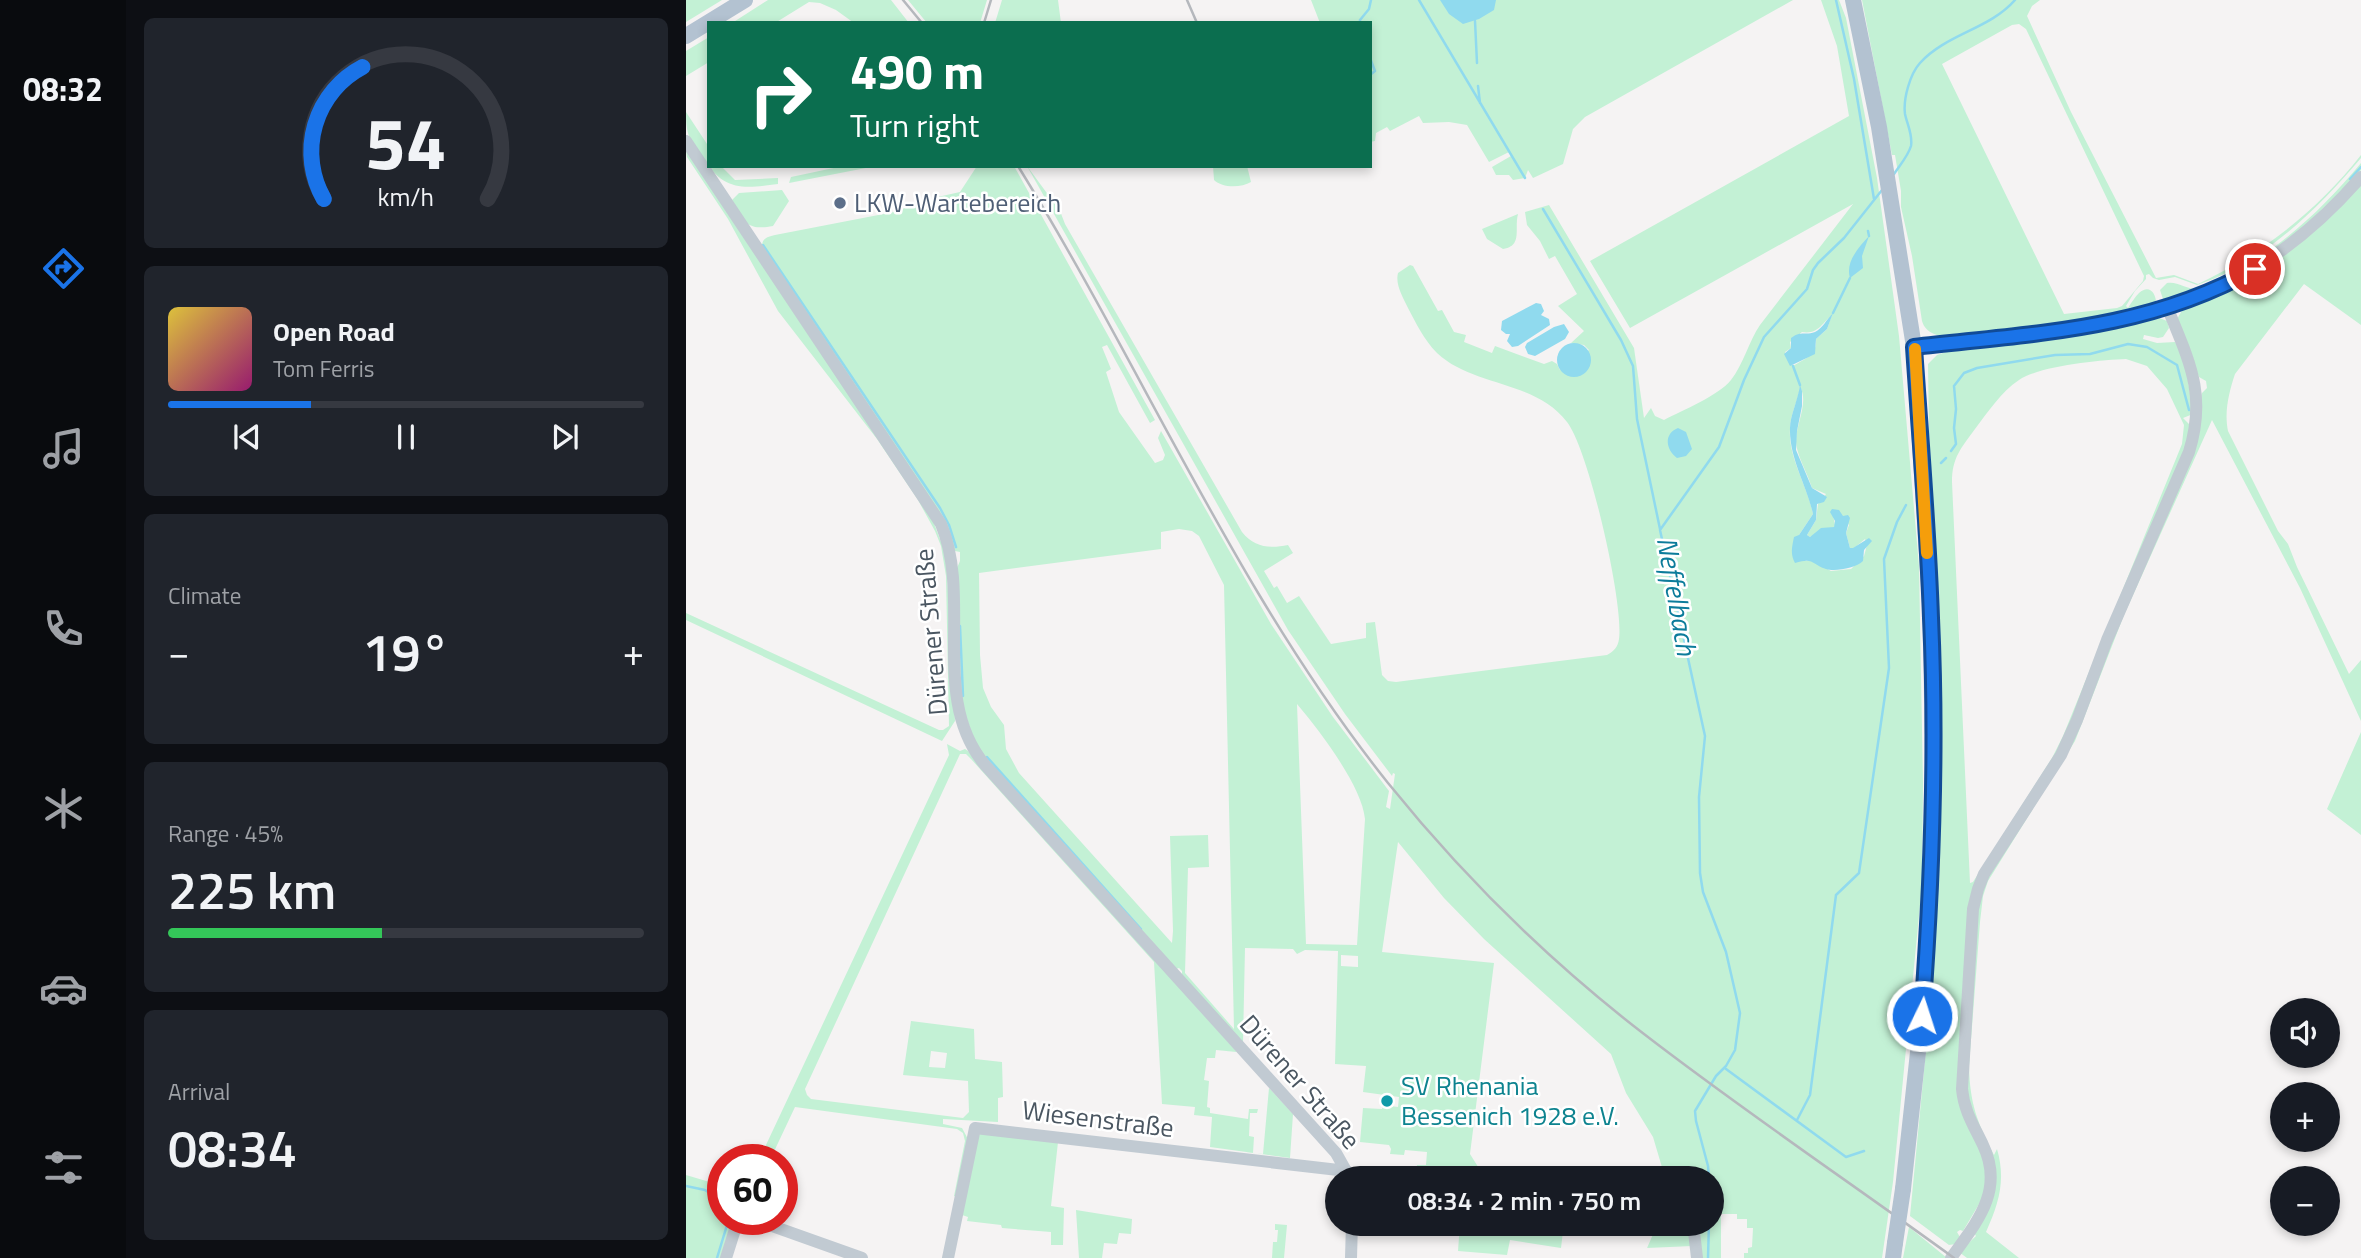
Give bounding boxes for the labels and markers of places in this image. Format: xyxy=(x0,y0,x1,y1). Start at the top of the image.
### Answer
place label: LKW-Wartebereich xyxy=(854,183,1061,222)
marker: LKW-Wartebereich xyxy=(832,195,848,211)
pin xyxy=(2225,239,2285,299)
place label: SV Rhenania Bessenich 1928 e.V. xyxy=(1401,1066,1619,1135)
marker: SV Rhenania Bessenich 1928 e.V. xyxy=(1379,1093,1395,1109)

